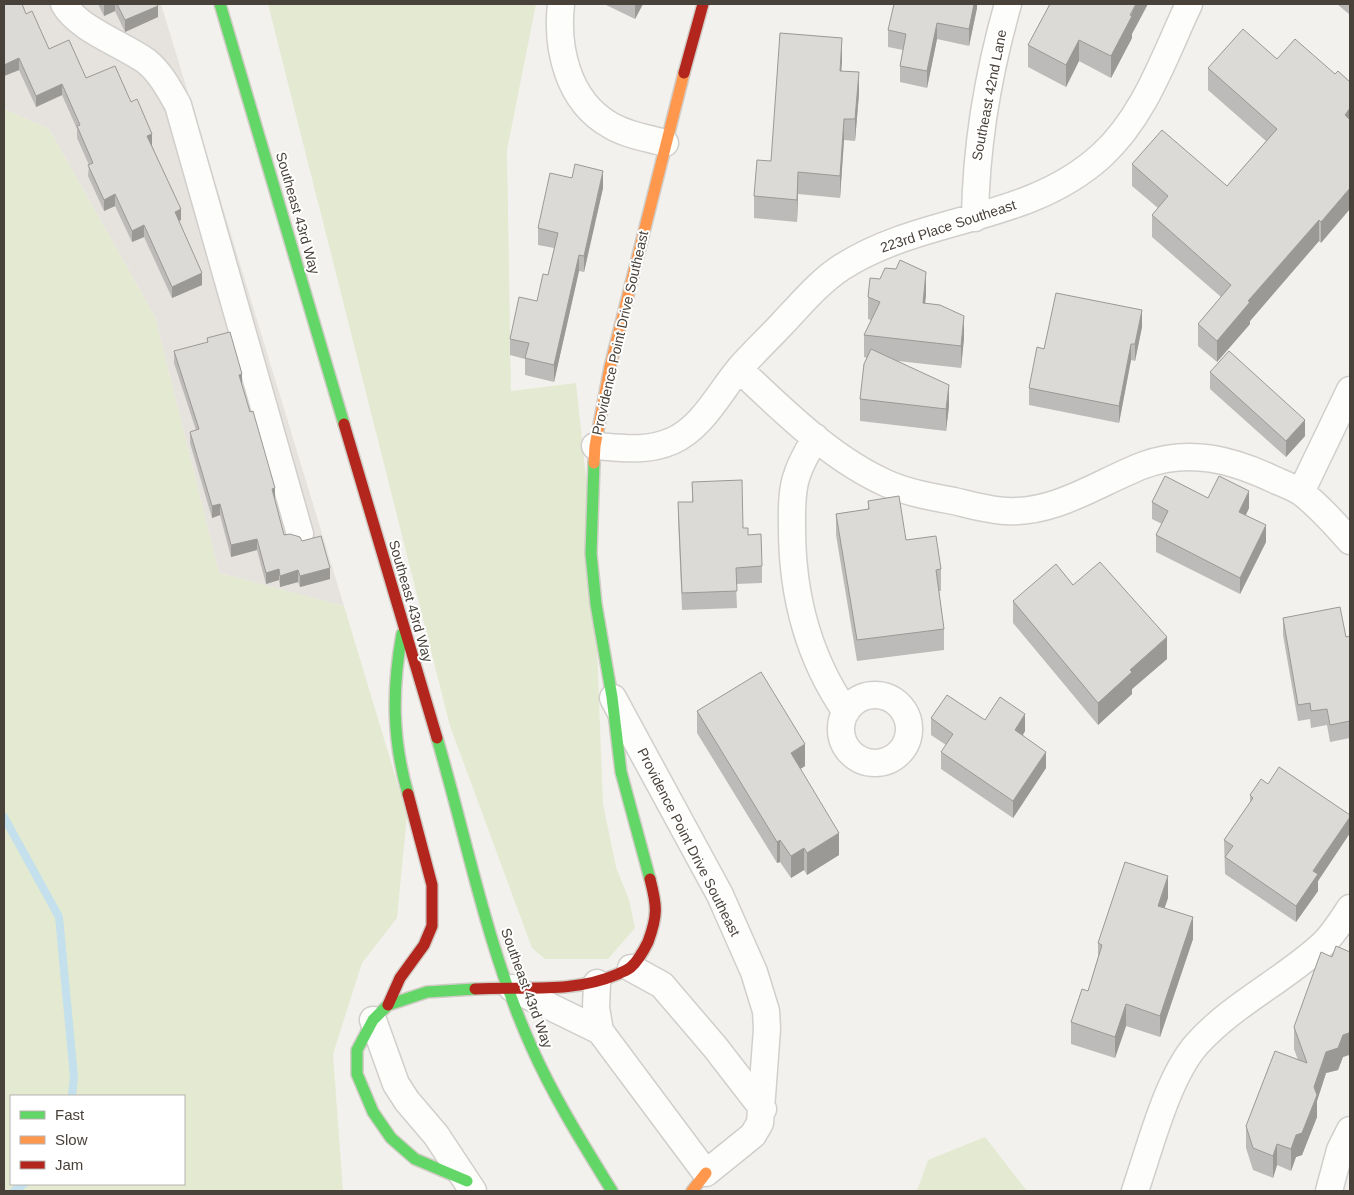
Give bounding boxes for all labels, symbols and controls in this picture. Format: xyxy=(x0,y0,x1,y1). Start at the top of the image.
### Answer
street label: Southeast 42nd Lane xyxy=(968,28,1010,162)
street label: Southeast 43rd Way xyxy=(273,150,323,276)
street label: 223rd Place Southeast xyxy=(878,196,1018,255)
street label: Providence Point Drive Southeast xyxy=(589,229,651,437)
street label: Southeast 43rd Way xyxy=(386,538,436,664)
street label: Providence Point Drive Southeast xyxy=(634,745,744,939)
street label: Southeast 43rd Way xyxy=(498,926,556,1050)
legend xyxy=(10,1095,185,1185)
text: Fast xyxy=(55,1106,85,1123)
text: Slow xyxy=(55,1131,88,1148)
text: Jam xyxy=(55,1156,83,1173)

